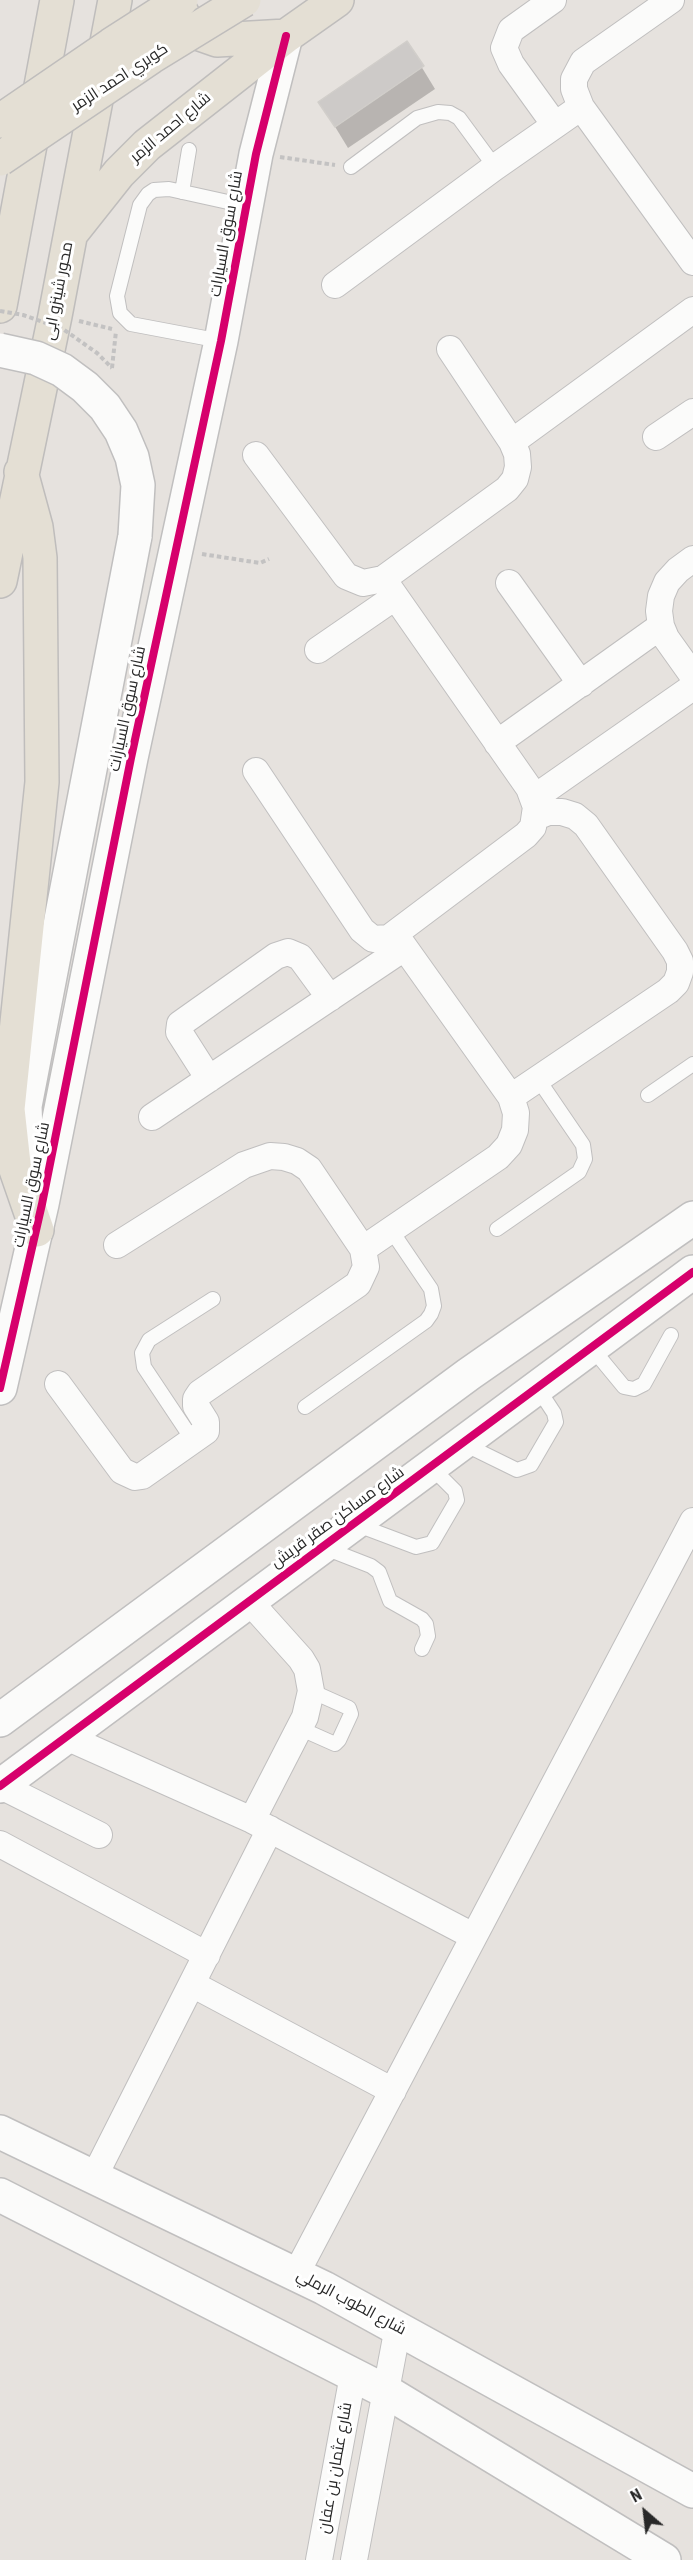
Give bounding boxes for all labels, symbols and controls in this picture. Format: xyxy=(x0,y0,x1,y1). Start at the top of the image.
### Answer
street label: كوبري احمد الزمر xyxy=(68,40,172,116)
street label: شارع احمد الزمر xyxy=(127,89,215,167)
street label: شارع سوق السيارات xyxy=(206,169,248,299)
street label: محور شينزو ابى xyxy=(40,240,78,342)
street label: شارع سوق السيارات xyxy=(105,645,151,773)
street label: شارع سوق السيارات xyxy=(9,1121,55,1249)
street label: شارع مساكن صقر قريش xyxy=(268,1463,408,1573)
street label: شارع الطوب الرملي xyxy=(293,2266,409,2340)
street label: شارع عثمان بن عفان xyxy=(315,2401,357,2535)
north arrow xyxy=(615,2482,675,2542)
text: N xyxy=(628,2485,645,2506)

